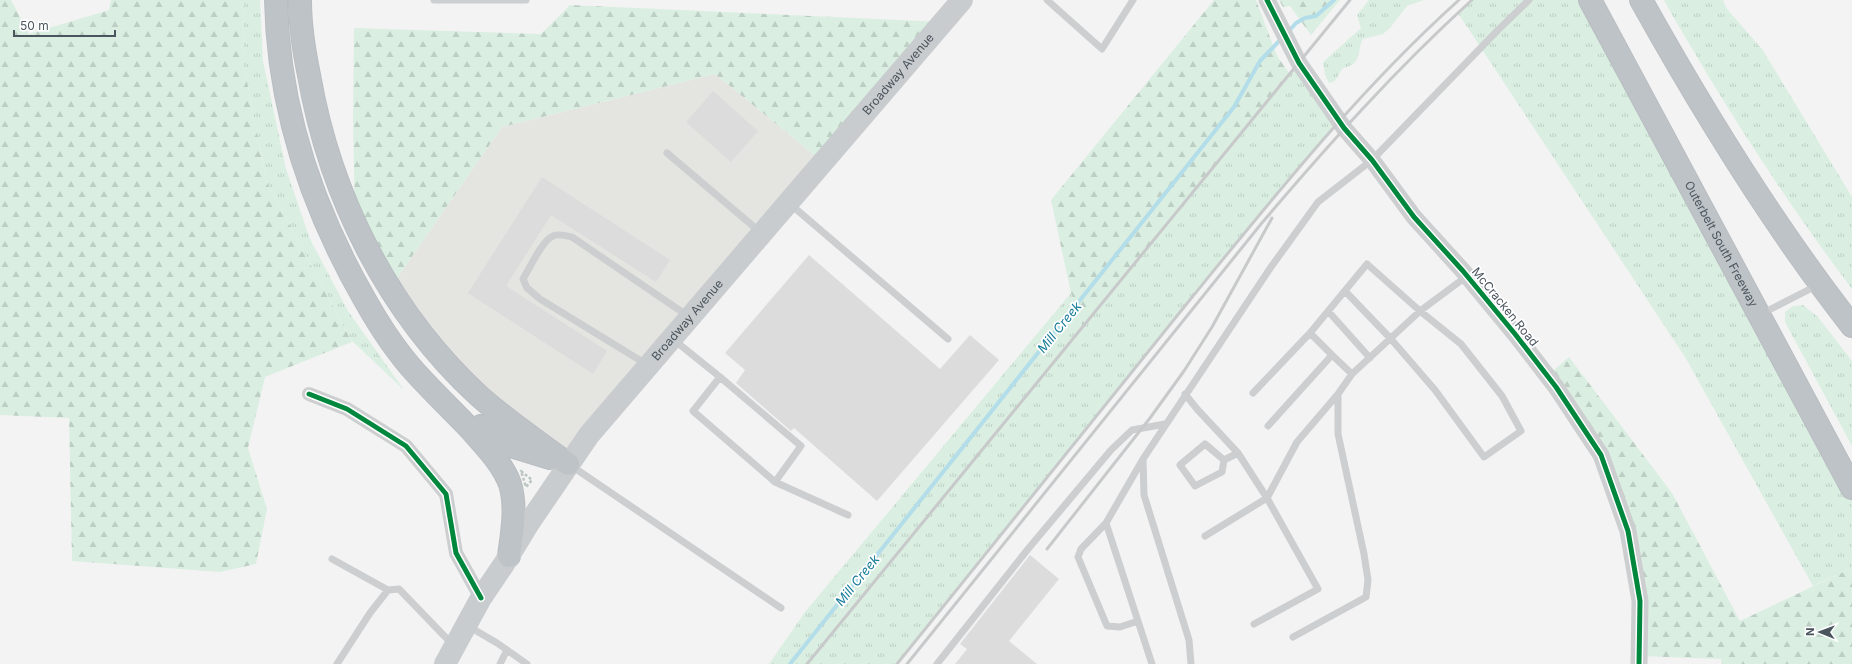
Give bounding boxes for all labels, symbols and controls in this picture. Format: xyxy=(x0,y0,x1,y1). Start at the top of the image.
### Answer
scale bar xyxy=(14,12,115,38)
text: 50 m xyxy=(20,18,49,33)
street label: Broadway Avenue xyxy=(859,30,937,118)
street label: Outerbelt South Freeway xyxy=(1682,178,1762,310)
street label: McCracken Road xyxy=(1469,264,1542,349)
street label: Broadway Avenue xyxy=(648,276,726,364)
water label: Mill Creek xyxy=(1034,298,1085,356)
water label: Mill Creek xyxy=(832,551,883,609)
north arrow xyxy=(1800,612,1840,652)
text: N xyxy=(1803,628,1817,636)

